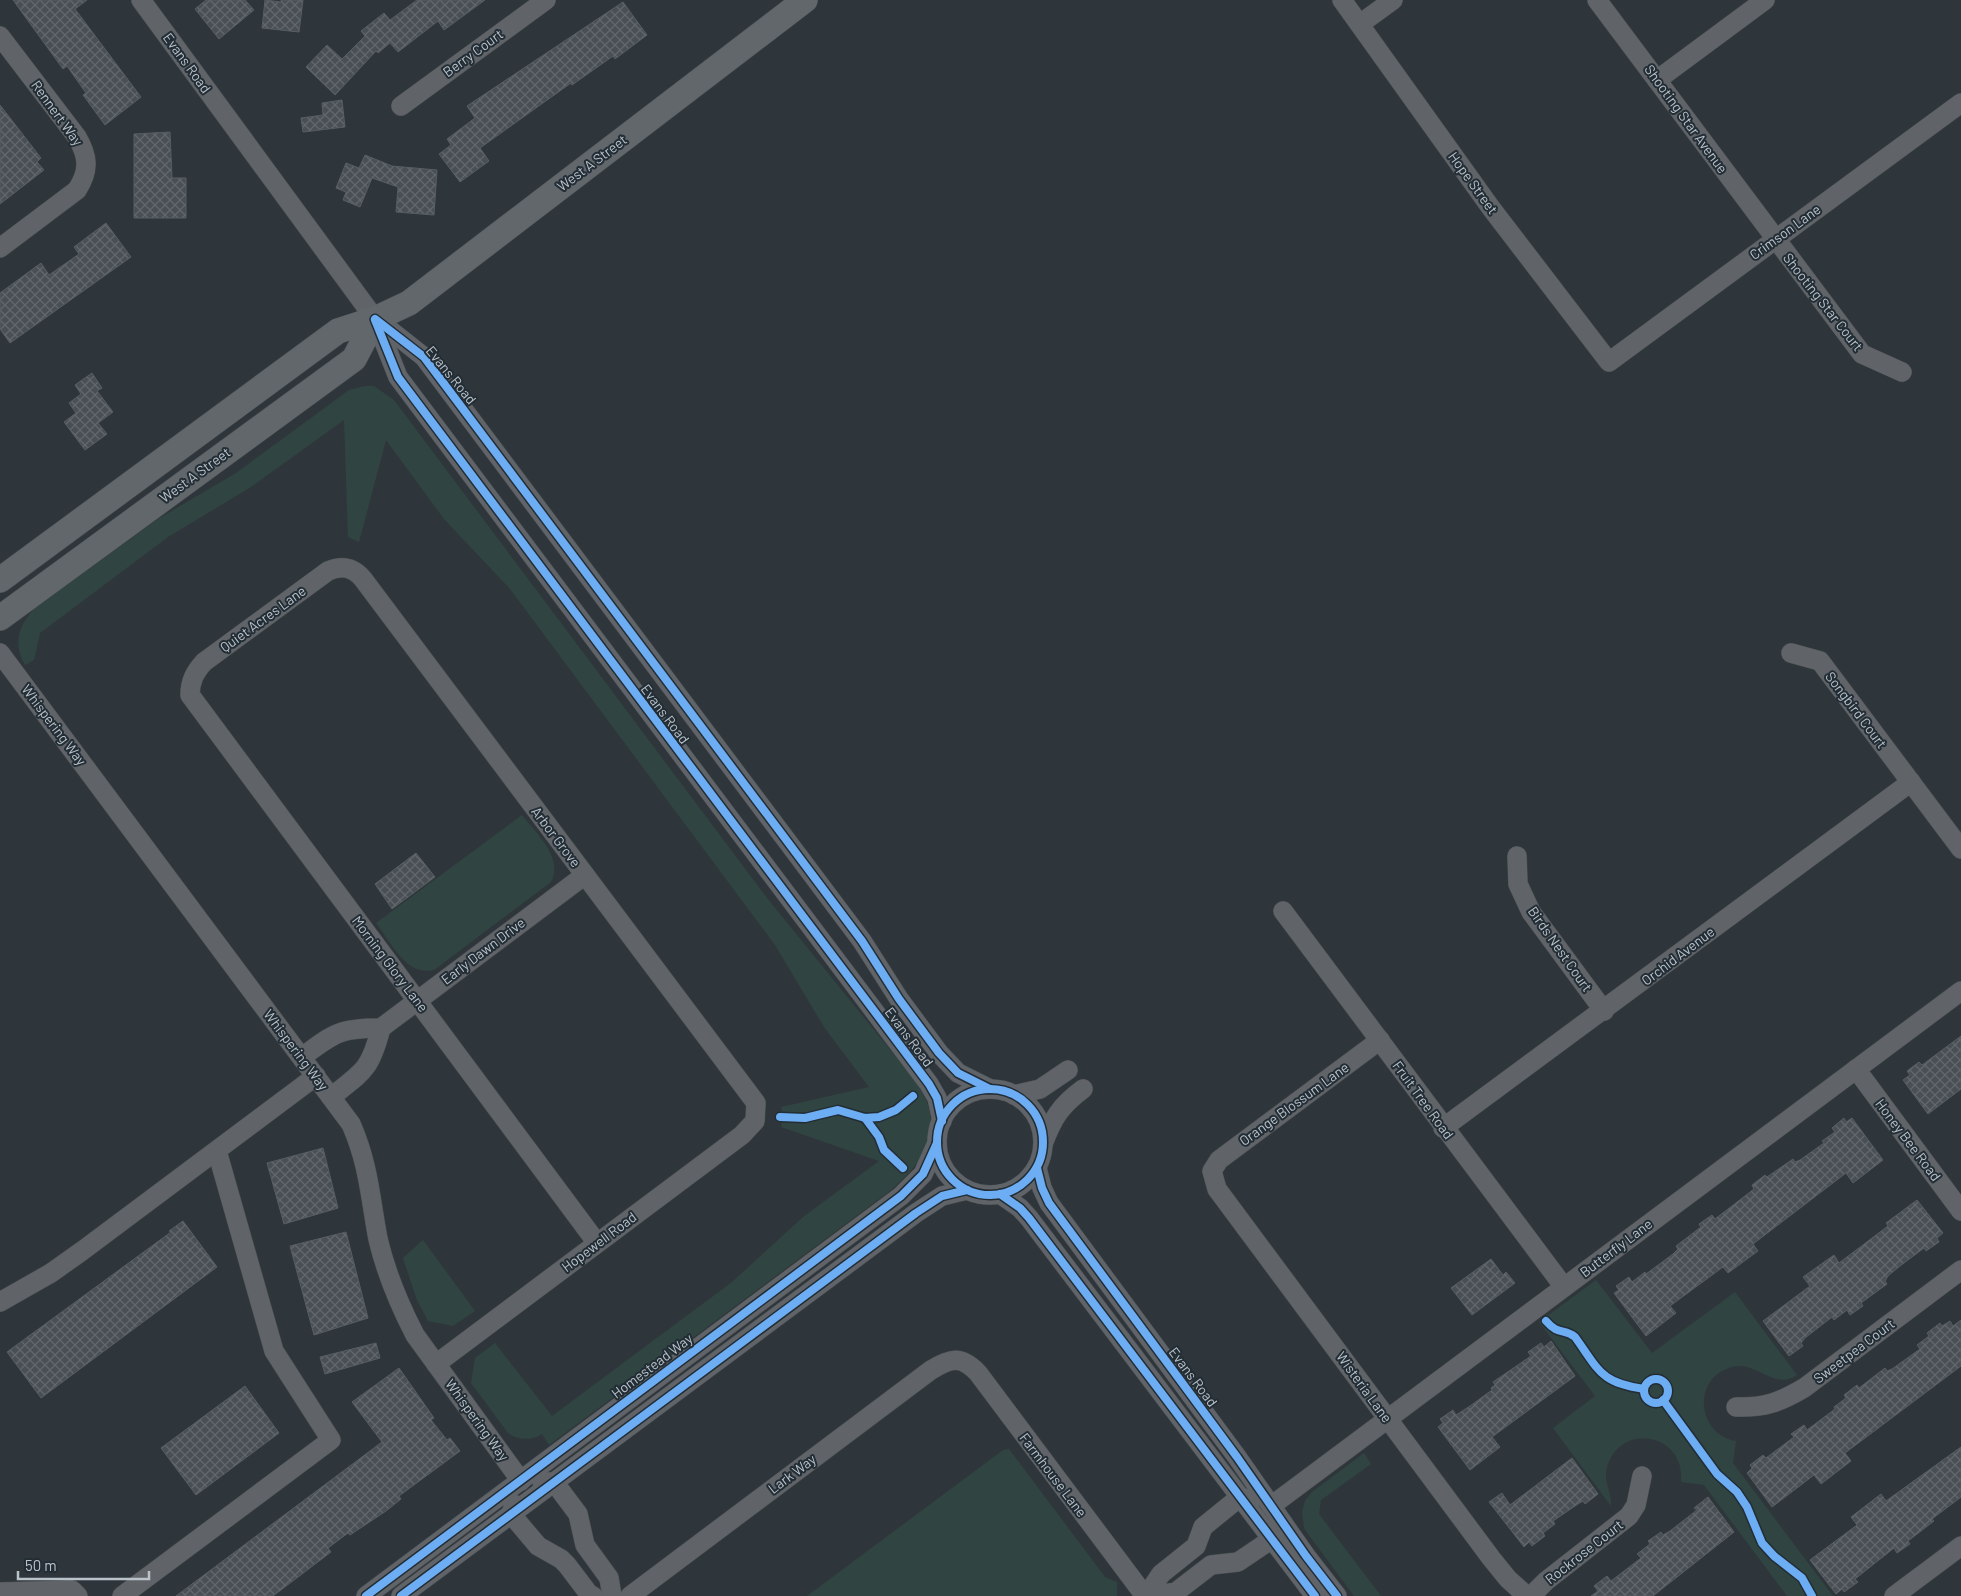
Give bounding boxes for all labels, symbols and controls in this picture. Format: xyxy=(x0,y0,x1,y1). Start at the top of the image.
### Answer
street label: Berry Court xyxy=(439,25,506,80)
street label: Evans Road xyxy=(160,29,215,96)
street label: Shooting Star Avenue xyxy=(1641,61,1732,176)
street label: Rennert Way xyxy=(28,77,87,149)
street label: West A Street xyxy=(553,131,630,194)
street label: Hope Street xyxy=(1445,148,1502,217)
street label: Crimson Lane xyxy=(1746,200,1823,263)
street label: Shooting Star Court xyxy=(1780,249,1867,354)
street label: Evans Road xyxy=(423,342,480,407)
street label: West A Street xyxy=(156,443,233,506)
street label: Quiet Acres Lane xyxy=(216,582,309,655)
street label: Songbird Court xyxy=(1822,668,1891,751)
street label: Whispering Way xyxy=(18,681,91,769)
street label: Evans Road xyxy=(638,681,693,747)
street label: Arbor Grove xyxy=(528,803,585,870)
street label: Birds Nest Court xyxy=(1525,903,1596,995)
street label: Morning Glory Lane xyxy=(349,912,432,1015)
street label: Early Dawn Drive xyxy=(437,914,528,988)
street label: Orchid Avenue xyxy=(1638,923,1718,989)
street label: Evans Road xyxy=(882,1004,937,1070)
street label: Whispering Way xyxy=(260,1006,333,1094)
street label: Fruit Tree Road xyxy=(1389,1057,1458,1142)
street label: Orange Blossum Lane xyxy=(1236,1058,1352,1149)
street label: Honey Bee Road xyxy=(1872,1095,1945,1184)
street label: Hopewell Road xyxy=(558,1208,639,1275)
street label: Butterfly Lane xyxy=(1576,1215,1655,1280)
street label: Sweetpea Court xyxy=(1810,1315,1898,1387)
street label: Homestead Way xyxy=(608,1329,696,1402)
street label: Evans Road xyxy=(1166,1344,1221,1410)
street label: Wisteria Lane xyxy=(1333,1348,1396,1426)
street label: Whispering Way xyxy=(442,1376,513,1464)
street label: Farmhouse Lane xyxy=(1016,1429,1091,1520)
street label: Lark Way xyxy=(765,1450,819,1497)
street label: Rockrose Court xyxy=(1541,1516,1626,1587)
scale bar xyxy=(18,1548,149,1580)
text: 50 m xyxy=(25,1556,57,1574)

